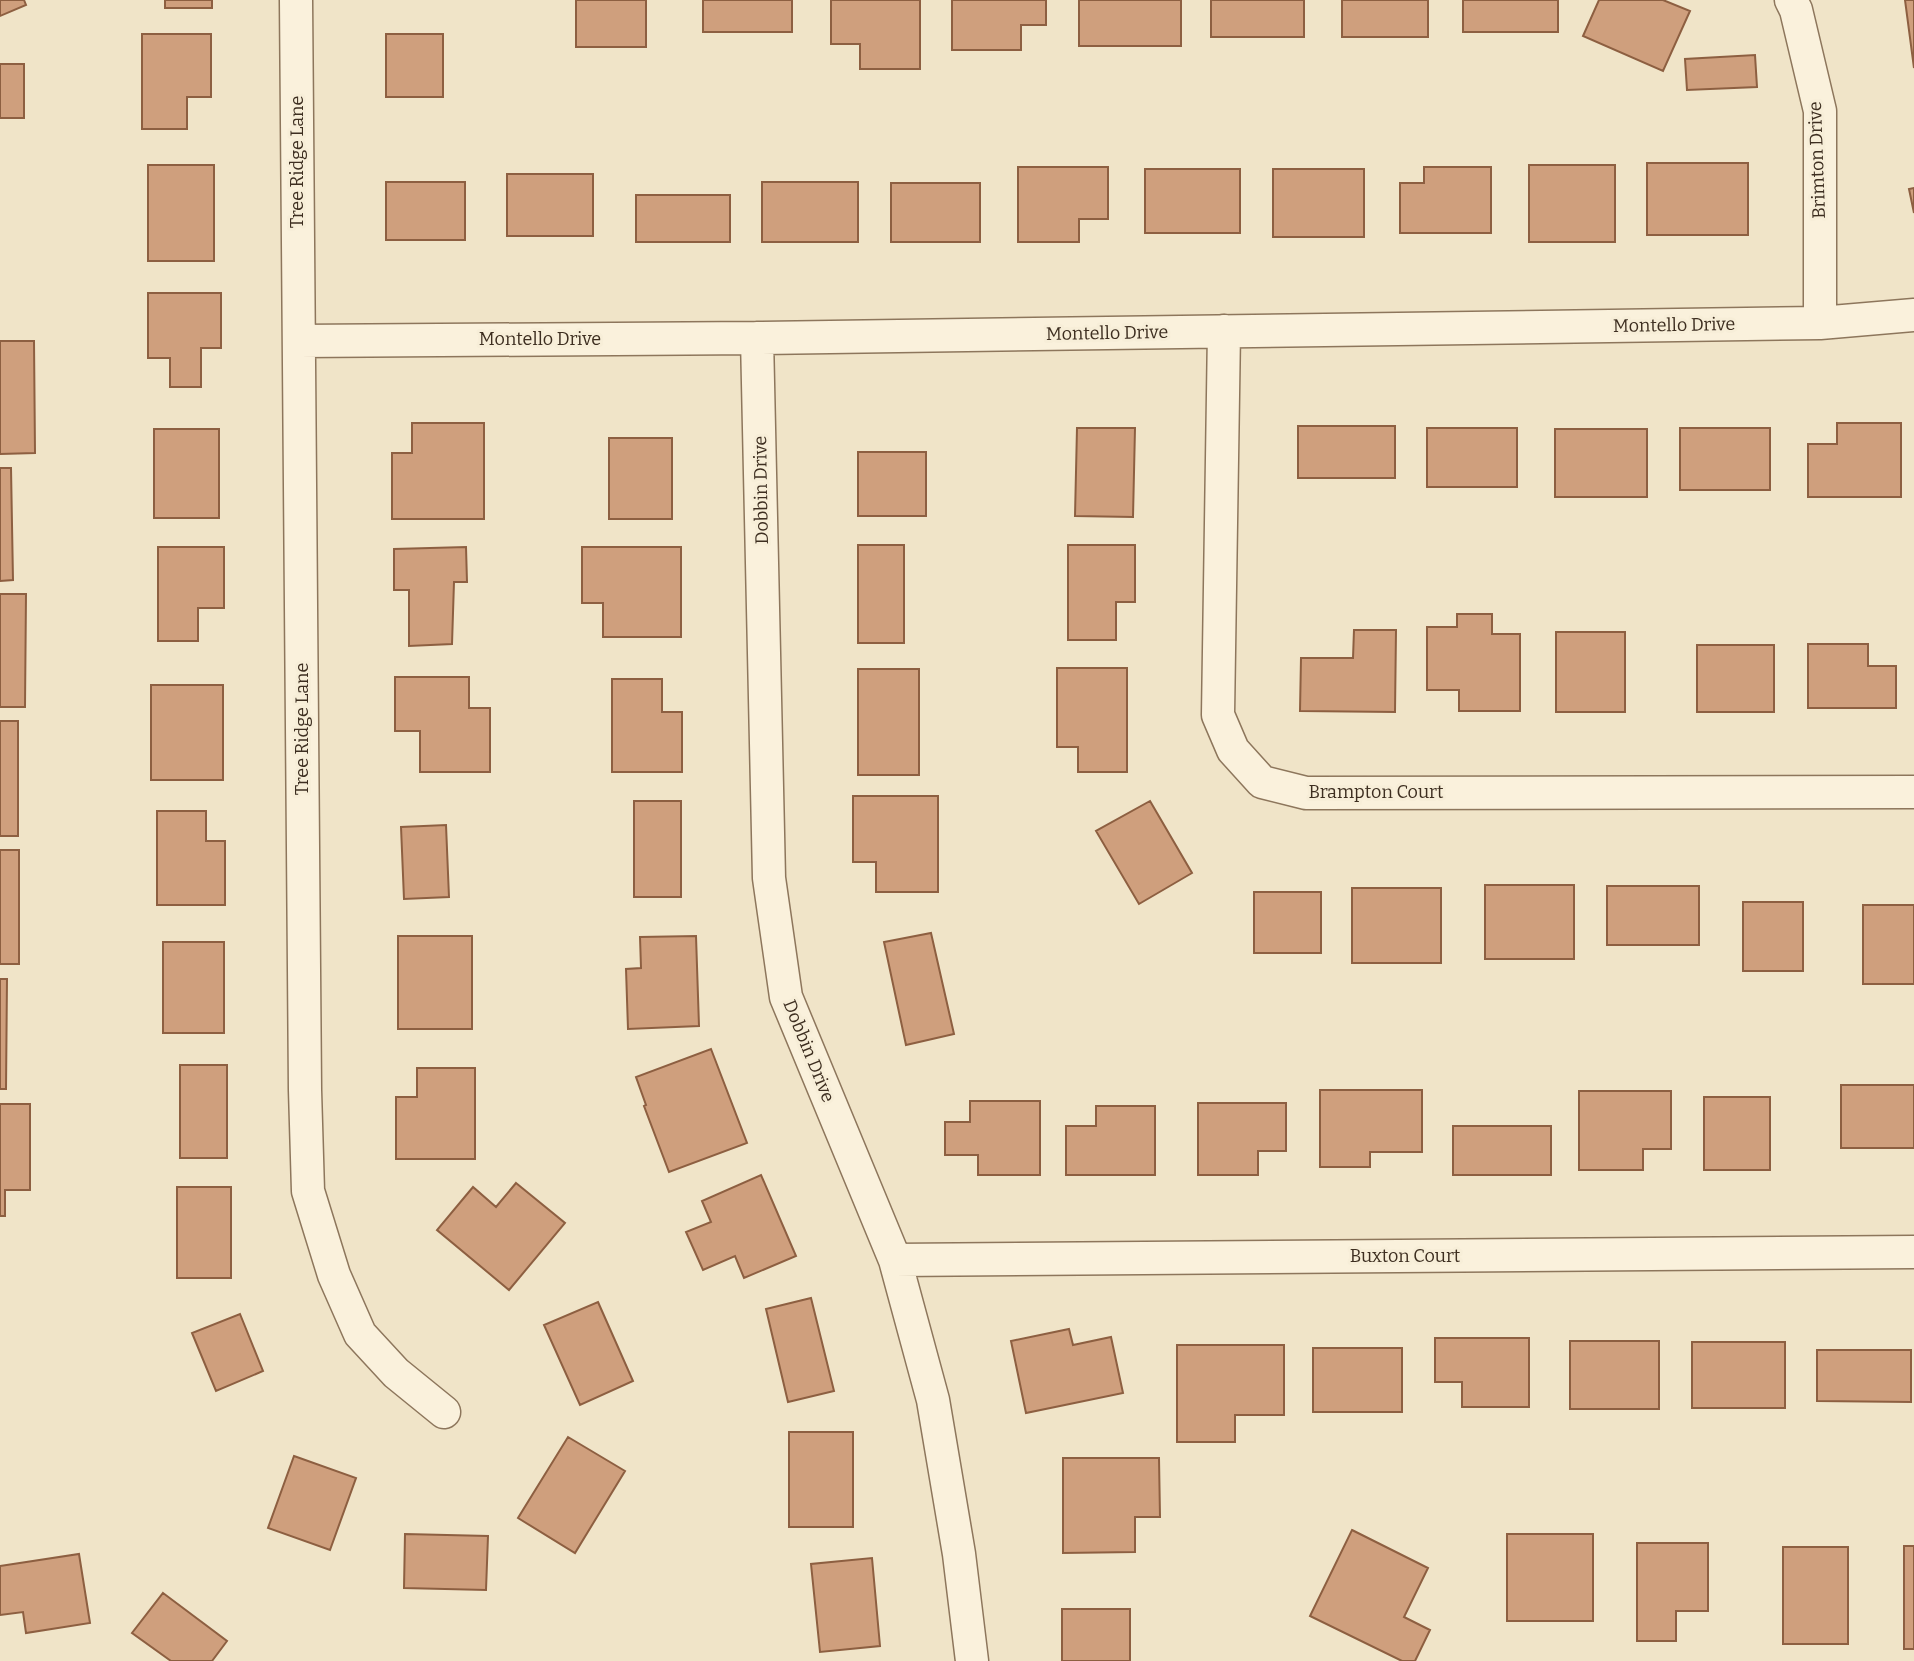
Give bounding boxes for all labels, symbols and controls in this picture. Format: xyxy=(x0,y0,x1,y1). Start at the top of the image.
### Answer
street label: Tree Ridge Lane xyxy=(286,96,308,228)
street label: Brimton Drive xyxy=(1804,101,1830,219)
street label: Montello Drive xyxy=(1613,313,1735,337)
street label: Montello Drive xyxy=(1046,321,1168,345)
street label: Montello Drive xyxy=(479,328,601,350)
street label: Dobbin Drive xyxy=(749,435,773,545)
street label: Tree Ridge Lane xyxy=(291,663,313,795)
street label: Brampton Court xyxy=(1308,781,1444,803)
street label: Dobbin Drive xyxy=(778,996,840,1106)
street label: Buxton Court xyxy=(1350,1245,1461,1267)

